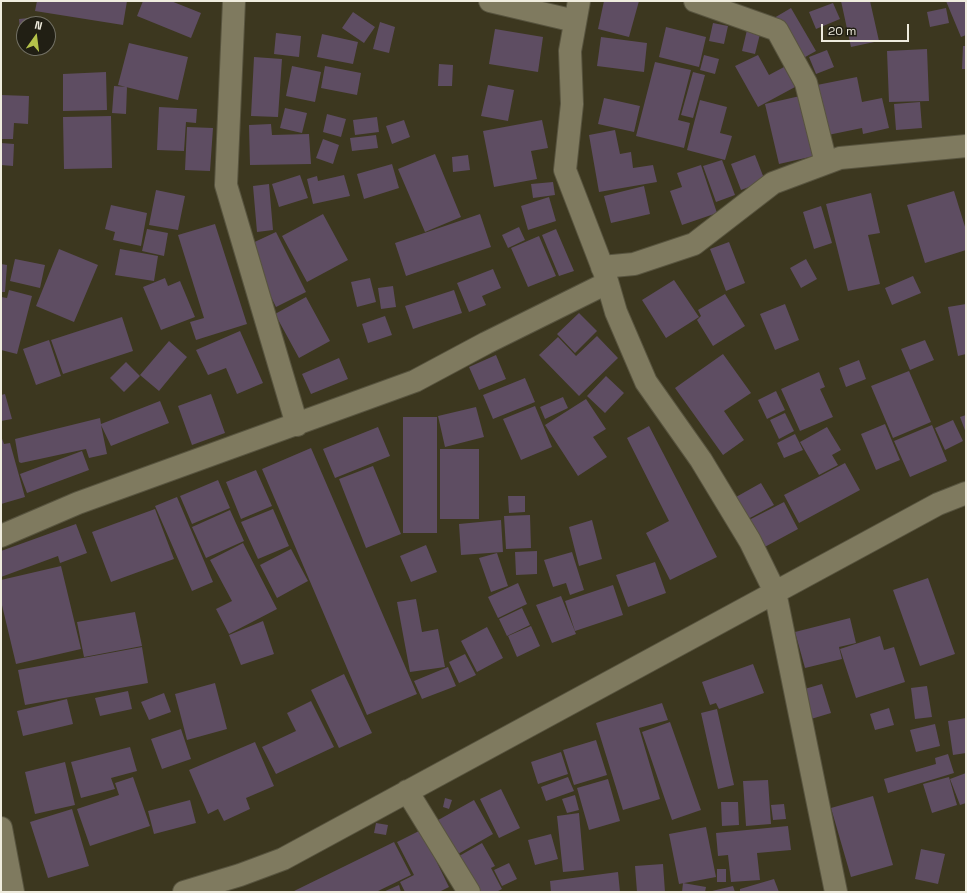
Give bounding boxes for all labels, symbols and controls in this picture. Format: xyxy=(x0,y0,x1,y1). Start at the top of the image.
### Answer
north arrow xyxy=(16,16,56,56)
scale bar xyxy=(823,16,911,42)
text: N xyxy=(33,18,44,33)
text: 20 m xyxy=(828,23,856,39)

